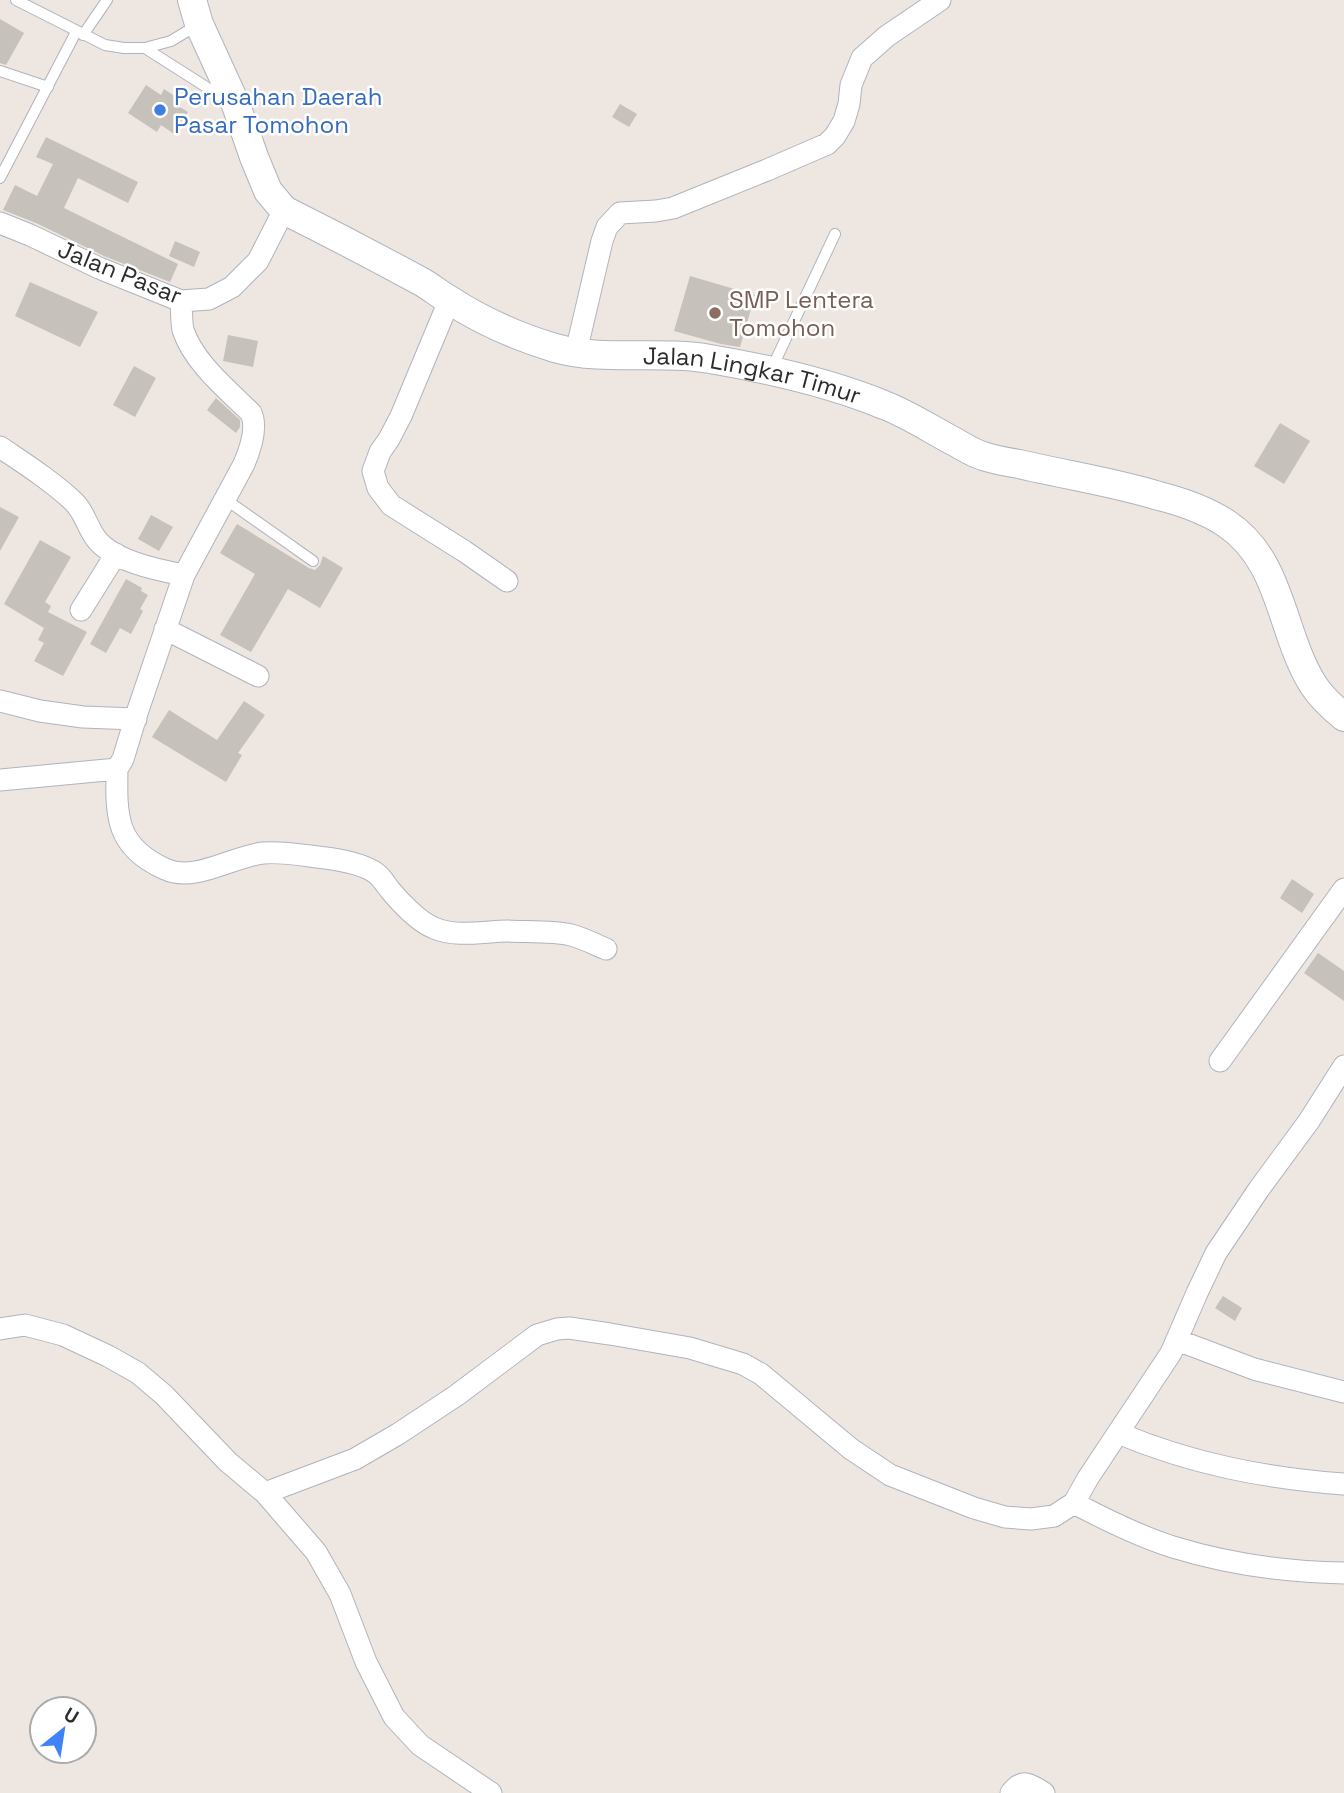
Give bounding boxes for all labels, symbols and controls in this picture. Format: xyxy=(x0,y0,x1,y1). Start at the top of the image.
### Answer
place label: Perusahan Daerah Pasar Tomohon xyxy=(174,81,382,140)
marker: Perusahan Daerah Pasar Tomohon xyxy=(152,102,168,118)
street label: Jalan Pasar xyxy=(53,233,187,311)
place label: SMP Lentera Tomohon xyxy=(729,284,874,343)
marker: SMP Lentera Tomohon xyxy=(707,305,723,321)
street label: Jalan Lingkar Timur xyxy=(643,340,865,410)
north arrow xyxy=(28,1695,98,1765)
text: U xyxy=(59,1702,83,1730)

